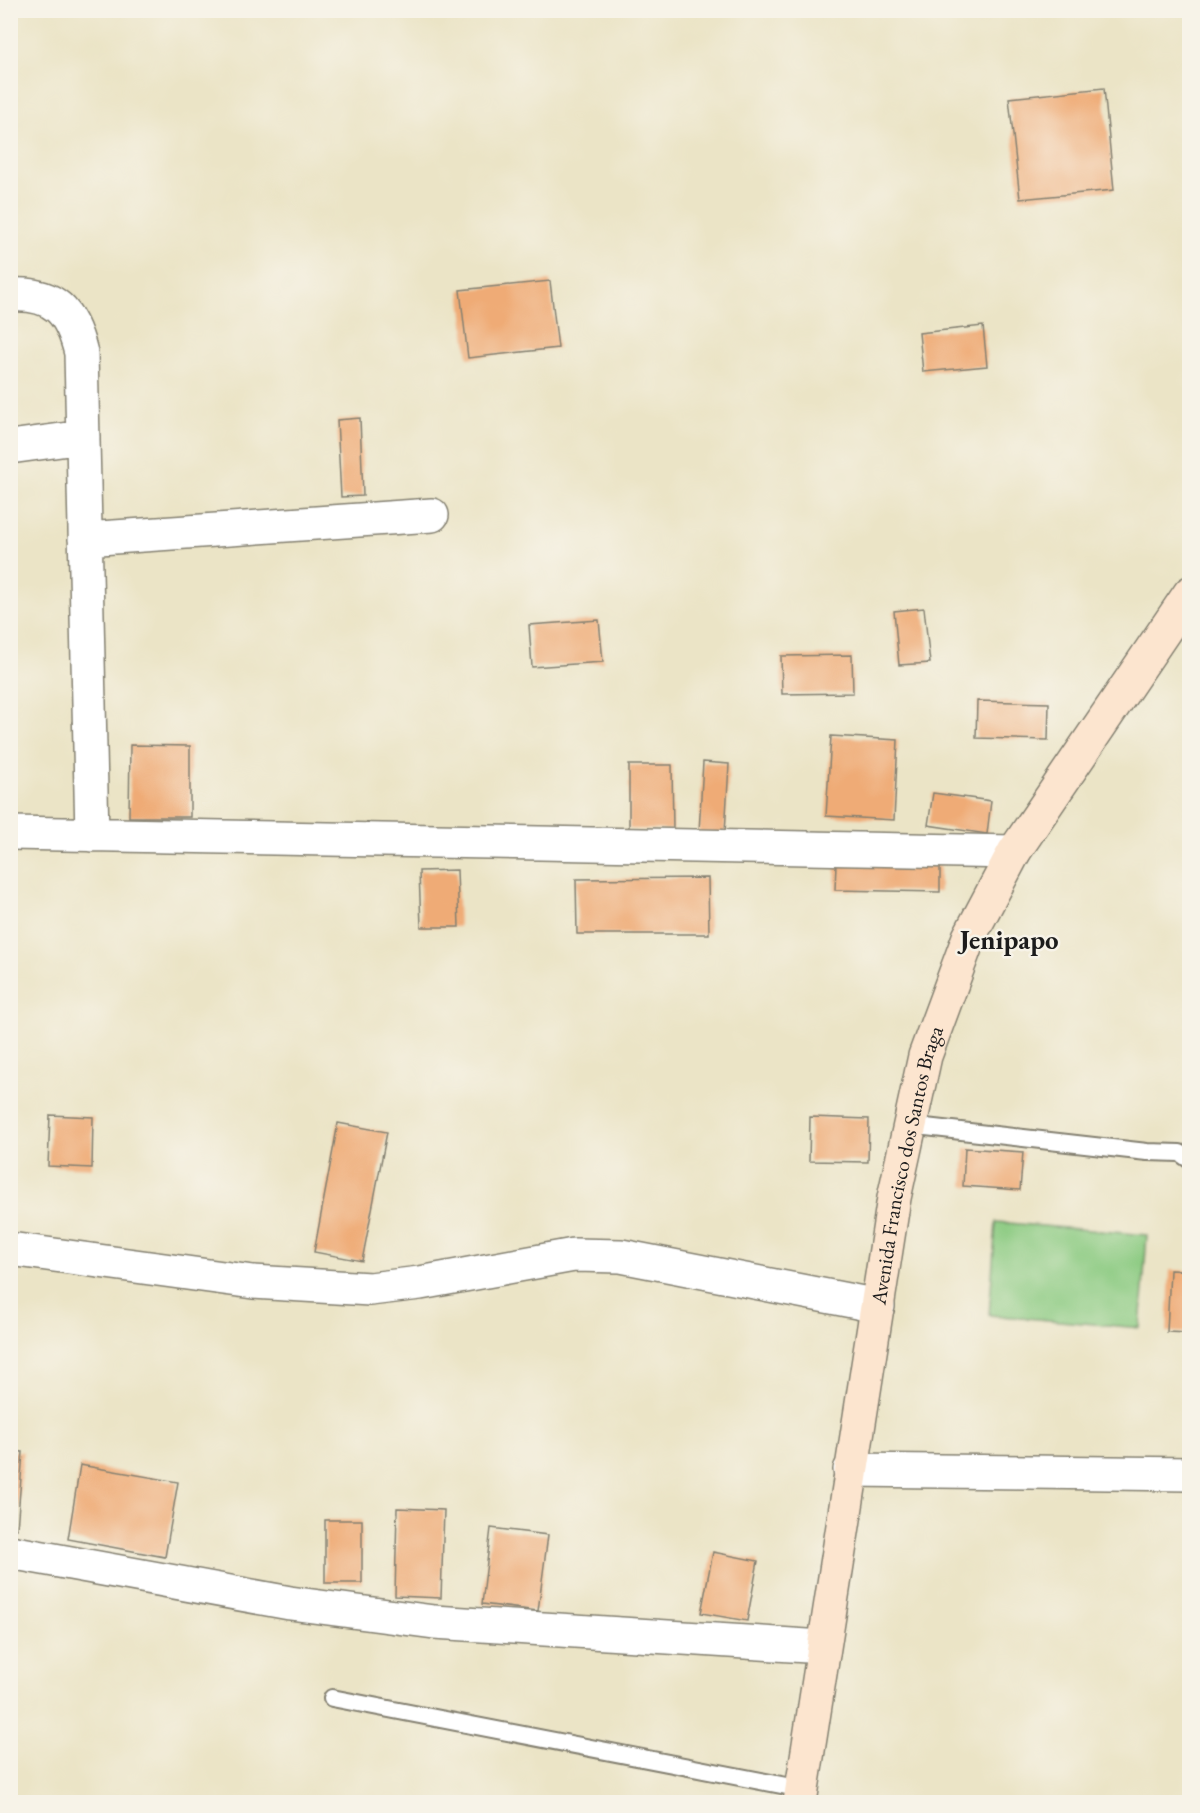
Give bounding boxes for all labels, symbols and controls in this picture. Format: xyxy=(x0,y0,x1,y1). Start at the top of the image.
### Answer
district label: Jenipapo xyxy=(956,922,1059,957)
street label: Avenida Francisco dos Santos Braga xyxy=(864,1021,949,1307)

